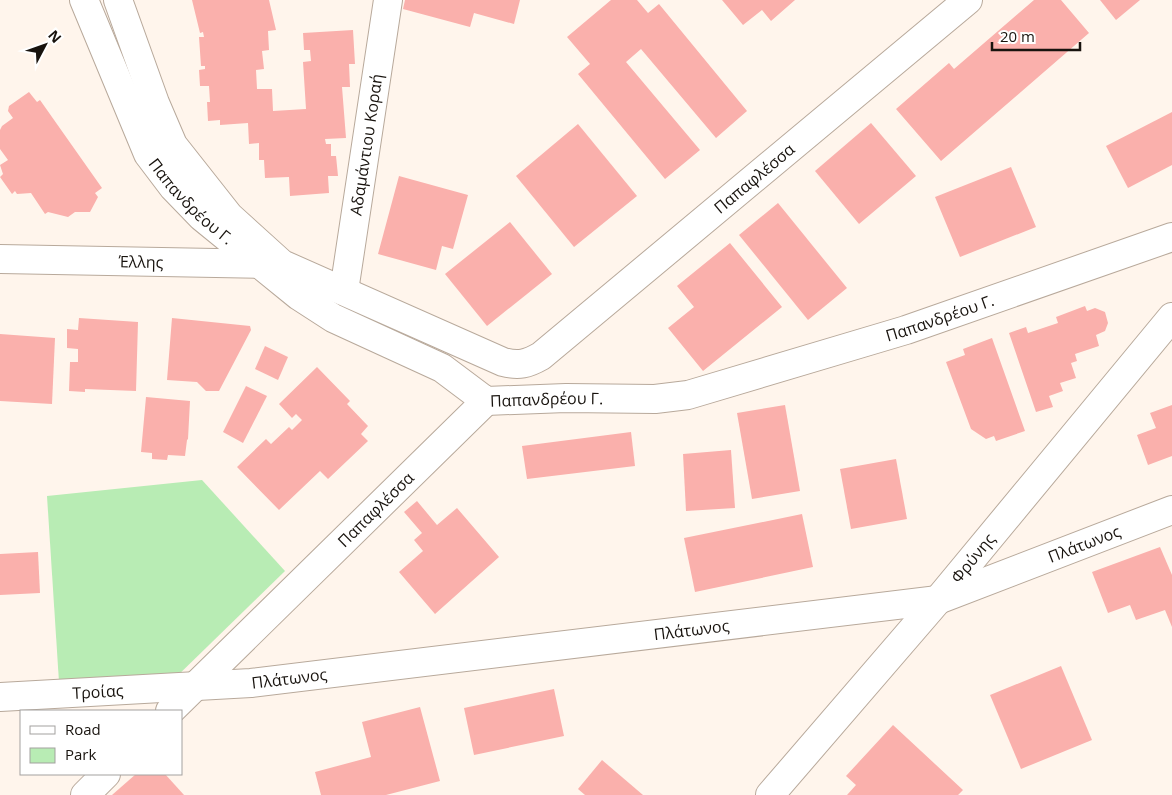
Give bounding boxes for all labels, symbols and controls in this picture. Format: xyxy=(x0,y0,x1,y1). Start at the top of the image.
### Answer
north arrow xyxy=(20,20,70,70)
scale bar xyxy=(992,20,1080,52)
text: N xyxy=(44,26,66,47)
text: 20 m xyxy=(1000,26,1035,46)
street label: Αδαμάντιου Κοραή xyxy=(345,72,388,217)
street label: Παπαφλέσσα xyxy=(709,138,799,218)
street label: Παπανδρέου Γ. xyxy=(144,153,238,249)
street label: Έλλης xyxy=(117,250,164,273)
street label: Παπανδρέου Γ. xyxy=(883,289,997,346)
street label: Παπανδρέου Γ. xyxy=(490,387,603,412)
street label: Παπαφλέσσα xyxy=(333,467,419,552)
street label: Πλάτωνος xyxy=(1045,520,1124,568)
street label: Φρύνης xyxy=(946,528,1000,587)
street label: Πλάτωνος xyxy=(652,614,731,645)
street label: Πλάτωνος xyxy=(250,663,329,694)
street label: Τροίας xyxy=(72,679,124,704)
legend xyxy=(20,710,182,775)
text: Road xyxy=(65,719,101,739)
text: Park xyxy=(65,744,96,764)

